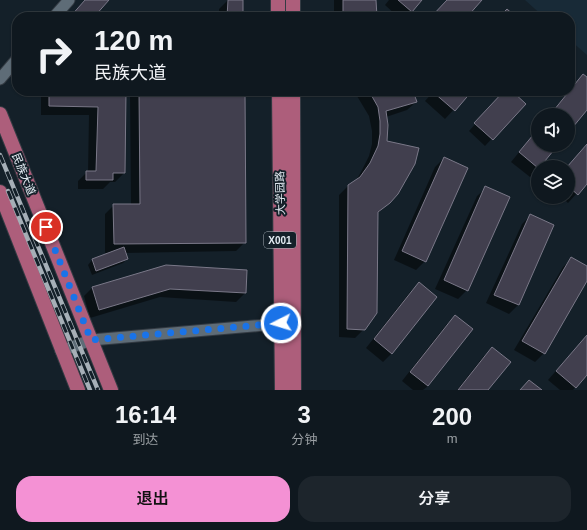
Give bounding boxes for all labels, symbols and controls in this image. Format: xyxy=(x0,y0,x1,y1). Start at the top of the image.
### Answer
text: 120 m xyxy=(94,25,173,56)
icon: right xyxy=(28,28,80,80)
text: 民族大道 xyxy=(94,63,166,83)
map controls xyxy=(531,108,575,204)
button: sound xyxy=(531,108,575,152)
street label: 民族大道 xyxy=(10,151,38,197)
button: layers xyxy=(531,160,575,204)
street label: 大学园路 xyxy=(274,171,286,215)
pin xyxy=(29,210,63,244)
icon: arrive xyxy=(35,216,57,238)
road number: X001 xyxy=(264,232,296,248)
position arrow xyxy=(260,302,302,344)
text: 16:14 xyxy=(115,401,176,428)
text: 3 xyxy=(297,401,311,428)
text: 200 xyxy=(432,403,472,430)
text: m xyxy=(447,431,457,446)
text: 到达 xyxy=(133,432,159,447)
text: 分钟 xyxy=(291,432,317,447)
button: 退出 xyxy=(16,476,290,522)
button: 分享 xyxy=(298,476,571,522)

